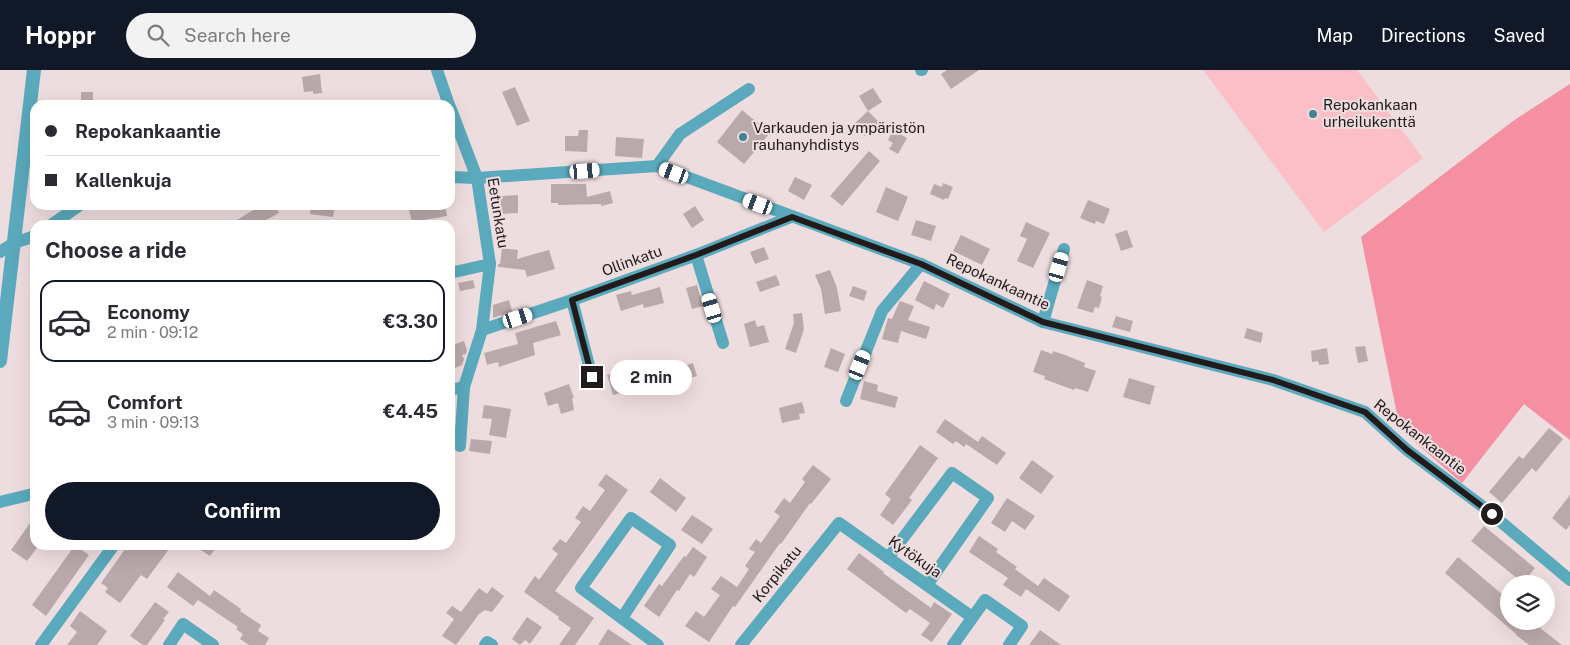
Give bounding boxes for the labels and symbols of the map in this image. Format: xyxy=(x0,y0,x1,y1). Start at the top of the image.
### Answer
place label: Repokankaan urheilukenttä xyxy=(1323,96,1417,130)
marker: Repokankaan urheilukenttä xyxy=(1307,108,1319,120)
place label: Varkauden ja ympäristön rauhanyhdistys xyxy=(753,119,925,153)
marker: Varkauden ja ympäristön rauhanyhdistys xyxy=(737,131,749,143)
car xyxy=(657,161,690,185)
car xyxy=(569,162,600,180)
street label: Eetunkatu xyxy=(485,176,512,249)
car xyxy=(741,192,774,216)
street label: Ollinkatu xyxy=(599,242,664,279)
street label: Repokankaantie xyxy=(944,250,1053,313)
car xyxy=(1047,251,1070,283)
car xyxy=(700,291,723,325)
car xyxy=(501,306,534,330)
car xyxy=(847,348,872,382)
callout: 2 min xyxy=(610,360,692,394)
route end xyxy=(581,366,603,388)
street label: Repokankaantie xyxy=(1371,395,1470,478)
route start xyxy=(1481,503,1503,525)
street label: Kytökuja xyxy=(885,532,945,581)
street label: Korpikatu xyxy=(749,542,804,605)

